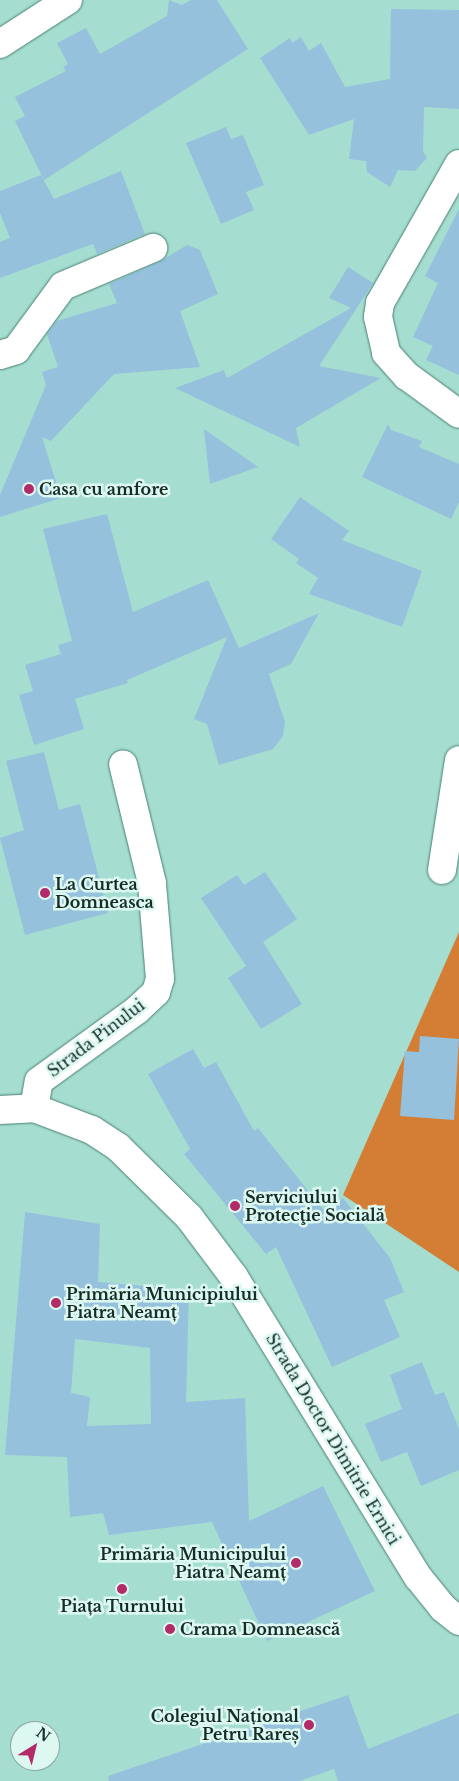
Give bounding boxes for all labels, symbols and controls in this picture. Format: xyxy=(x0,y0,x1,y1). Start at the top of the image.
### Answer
place label: Casa cu amfore xyxy=(39,479,168,499)
marker: Casa cu amfore xyxy=(23,483,35,495)
place label: La Curtea Domneasca xyxy=(55,874,154,912)
marker: La Curtea Domneasca xyxy=(39,887,51,899)
street label: Strada Pinului xyxy=(44,995,148,1081)
place label: Serviciului Protecţie Socială xyxy=(245,1187,385,1225)
marker: Serviciului Protecţie Socială xyxy=(229,1200,241,1212)
place label: Primăria Municipiului Piatra Neamț xyxy=(66,1284,258,1322)
marker: Primăria Municipiului Piatra Neamț xyxy=(50,1297,62,1309)
street label: Strada Doctor Dimitrie Ernici xyxy=(262,1330,404,1548)
place label: Primăria Municipului Piatra Neamț xyxy=(100,1544,286,1582)
marker: Primăria Municipului Piatra Neamț xyxy=(290,1557,302,1569)
marker: Piața Turnului xyxy=(116,1583,128,1595)
place label: Piața Turnului xyxy=(60,1596,184,1616)
place label: Crama Domnească xyxy=(180,1619,340,1639)
marker: Crama Domnească xyxy=(164,1623,176,1635)
place label: Colegiul Național Petru Rareș xyxy=(151,1706,299,1744)
marker: Colegiul Național Petru Rareș xyxy=(303,1719,315,1731)
north arrow xyxy=(10,1721,60,1771)
text: N xyxy=(33,1724,54,1746)

